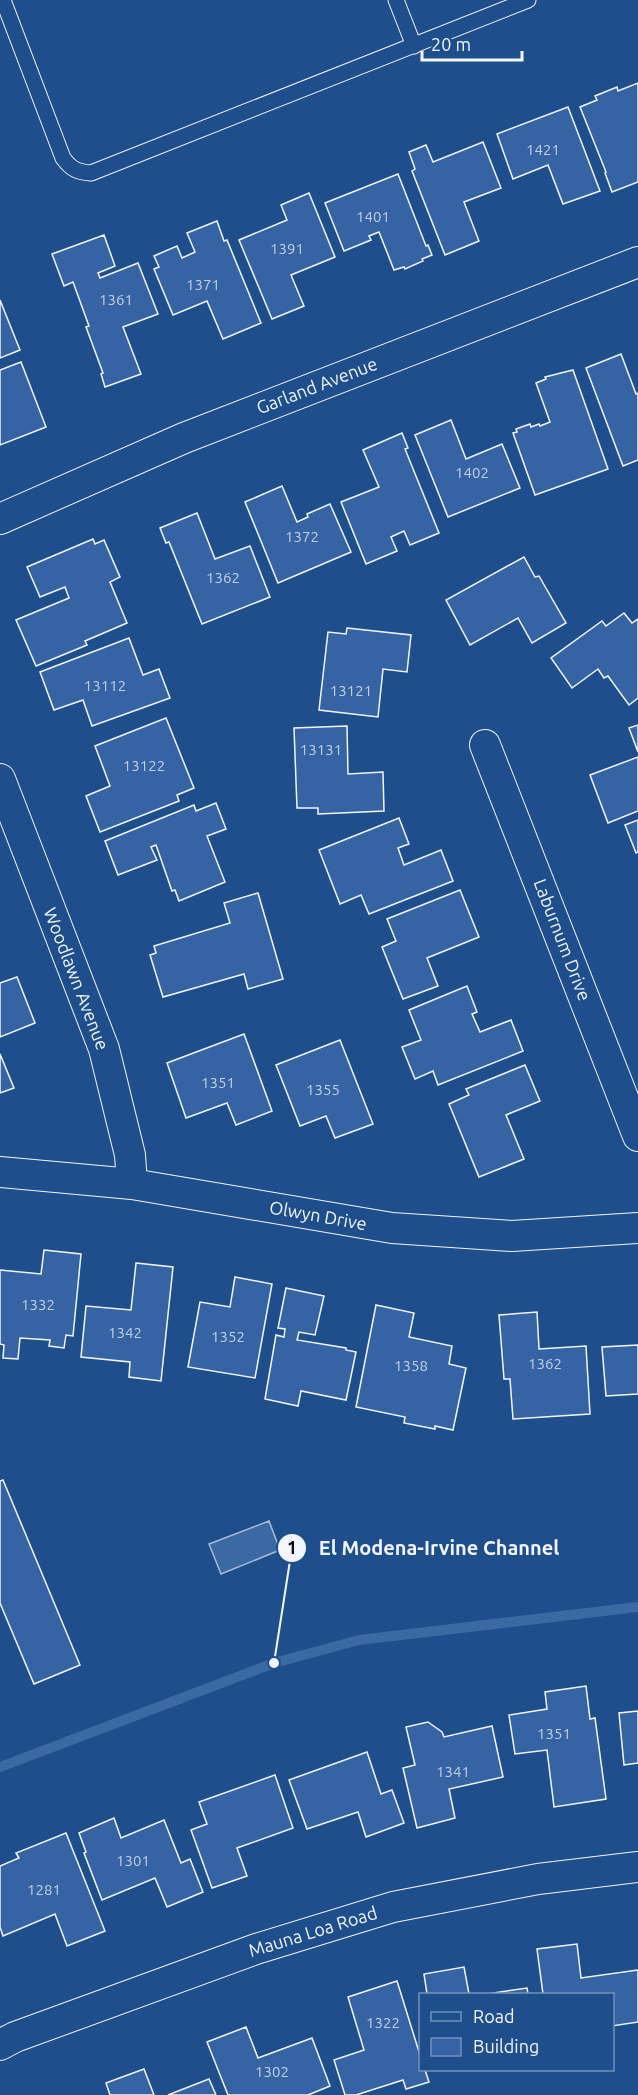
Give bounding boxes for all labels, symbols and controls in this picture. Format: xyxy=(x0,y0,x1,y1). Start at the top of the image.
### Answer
scale bar xyxy=(422,24,522,62)
text: 20 m xyxy=(431,34,471,54)
house number: 1421 xyxy=(526,141,560,158)
house number: 1401 xyxy=(356,208,390,225)
house number: 1391 xyxy=(270,240,304,257)
house number: 1371 xyxy=(186,276,220,293)
house number: 1361 xyxy=(99,291,133,308)
street label: Garland Avenue xyxy=(253,353,380,417)
house number: 1402 xyxy=(455,464,489,481)
house number: 1372 xyxy=(285,528,319,545)
house number: 1362 xyxy=(206,569,240,586)
house number: 13112 xyxy=(84,677,126,694)
house number: 13121 xyxy=(330,682,372,699)
house number: 13131 xyxy=(300,741,342,758)
house number: 13122 xyxy=(123,757,165,774)
street label: Laburnum Drive xyxy=(531,876,595,1003)
street label: Woodlawn Avenue xyxy=(41,905,113,1053)
house number: 1351 xyxy=(201,1074,235,1091)
house number: 1355 xyxy=(306,1081,340,1098)
street label: Olwyn Drive xyxy=(268,1197,368,1233)
house number: 1332 xyxy=(21,1296,55,1313)
house number: 1342 xyxy=(108,1324,142,1341)
house number: 1352 xyxy=(211,1328,245,1345)
house number: 1362 xyxy=(528,1355,562,1372)
house number: 1358 xyxy=(394,1357,428,1374)
callout: El Modena-Irvine Channel xyxy=(277,1529,572,1567)
text: El Modena-Irvine Channel xyxy=(319,1536,559,1559)
text: 1 xyxy=(287,1537,297,1557)
house number: 1351 xyxy=(537,1725,571,1742)
house number: 1341 xyxy=(436,1763,470,1780)
house number: 1301 xyxy=(116,1852,150,1869)
house number: 1281 xyxy=(27,1881,61,1898)
street label: Mauna Loa Road xyxy=(246,1902,379,1960)
legend xyxy=(419,1993,614,2071)
text: Road xyxy=(473,2006,515,2026)
house number: 1322 xyxy=(366,2014,400,2031)
text: Building xyxy=(473,2036,539,2056)
house number: 1302 xyxy=(255,2063,289,2080)

